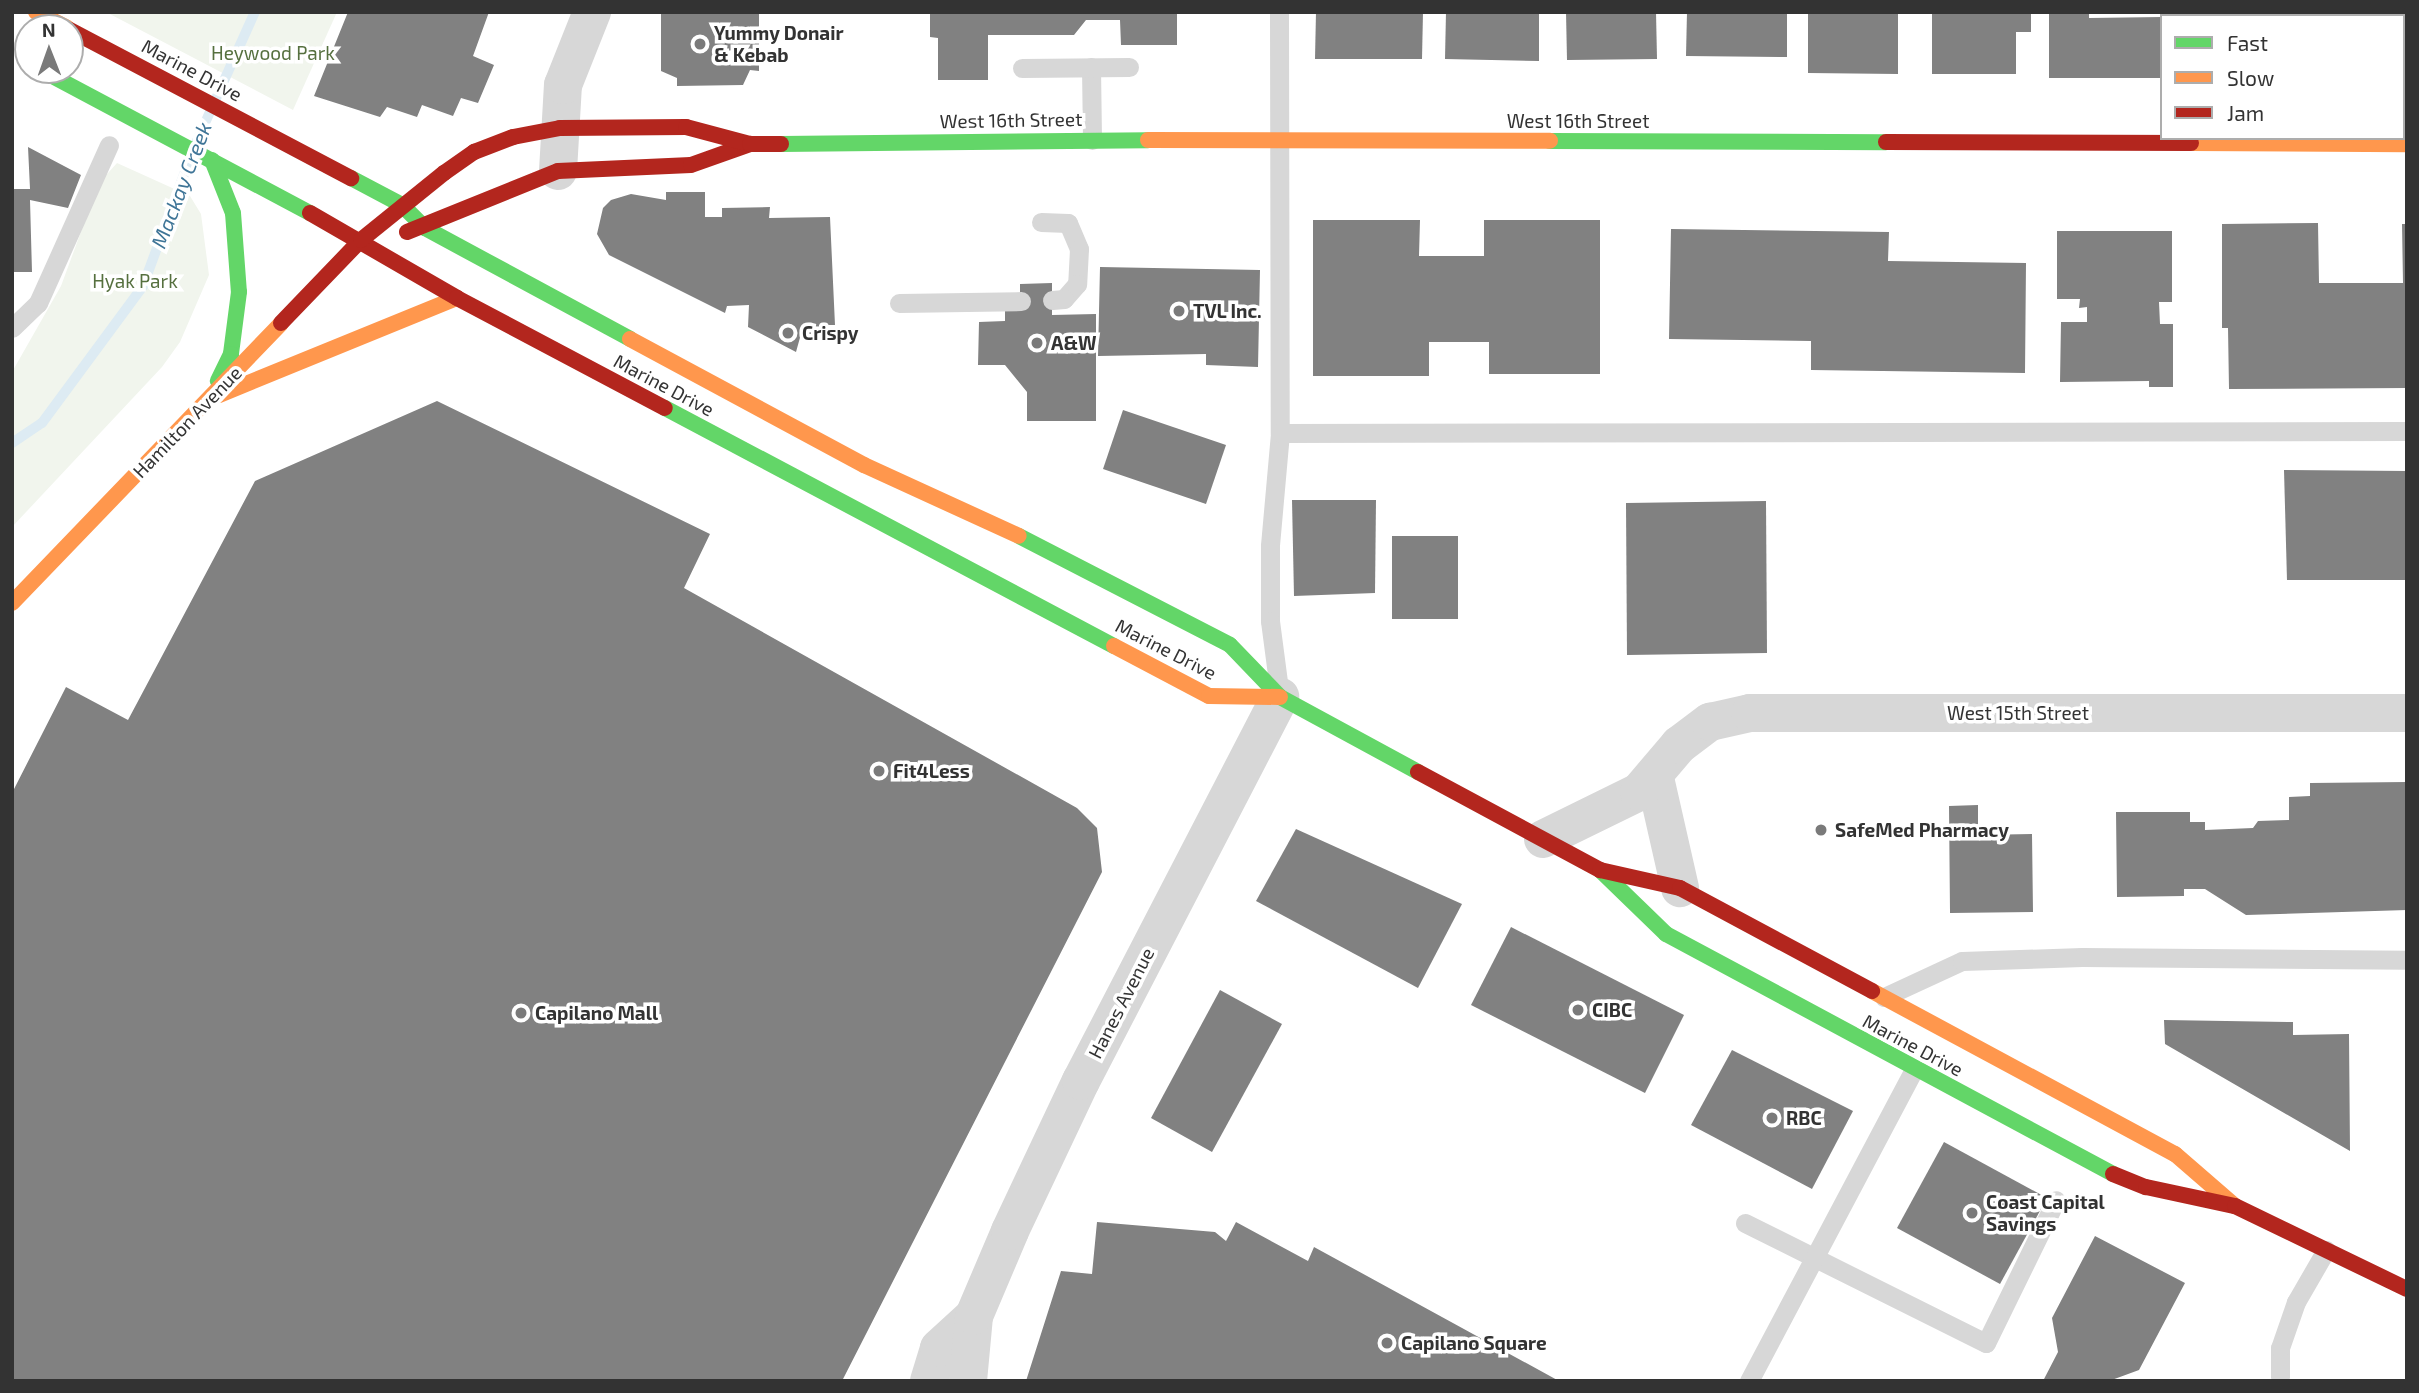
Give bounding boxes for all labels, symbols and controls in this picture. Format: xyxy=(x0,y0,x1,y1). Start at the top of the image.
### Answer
north arrow xyxy=(14,14,84,84)
legend xyxy=(2160,14,2405,140)
text: N xyxy=(42,18,56,41)
place label: Yummy Donair & Kebab xyxy=(714,22,844,66)
text: Fast xyxy=(2227,30,2268,55)
street label: Marine Drive xyxy=(138,34,246,106)
marker: Yummy Donair & Kebab xyxy=(692,36,708,52)
park label: Heywood Park xyxy=(211,42,335,64)
text: Slow xyxy=(2227,65,2274,90)
text: Jam xyxy=(2227,100,2264,125)
street label: West 16th Street xyxy=(939,107,1083,133)
street label: West 16th Street xyxy=(1507,110,1649,132)
water label: Mackay Creek xyxy=(145,118,217,252)
park label: Hyak Park xyxy=(92,270,178,292)
place label: TVL Inc. xyxy=(1193,300,1262,322)
marker: TVL Inc. xyxy=(1171,303,1187,319)
place label: Crispy xyxy=(802,322,859,344)
marker: Crispy xyxy=(780,325,796,341)
place label: A&W xyxy=(1051,332,1096,354)
marker: A&W xyxy=(1029,335,1045,351)
street label: Marine Drive xyxy=(610,349,718,421)
street label: Hamilton Avenue xyxy=(128,361,246,483)
street label: Marine Drive xyxy=(1112,614,1220,684)
street label: West 15th Street xyxy=(1947,702,2089,724)
place label: Fit4Less xyxy=(893,760,970,782)
marker: Fit4Less xyxy=(871,763,887,779)
place label: SafeMed Pharmacy xyxy=(1835,819,2009,841)
marker: SafeMed Pharmacy xyxy=(1813,822,1829,838)
street label: Hanes Avenue xyxy=(1083,944,1159,1062)
place label: CIBC xyxy=(1592,999,1632,1021)
place label: Capilano Mall xyxy=(535,1002,658,1024)
marker: CIBC xyxy=(1570,1002,1586,1018)
marker: Capilano Mall xyxy=(513,1005,529,1021)
street label: Marine Drive xyxy=(1859,1009,1967,1081)
place label: RBC xyxy=(1786,1107,1822,1129)
marker: RBC xyxy=(1764,1110,1780,1126)
place label: Coast Capital Savings xyxy=(1986,1191,2105,1235)
marker: Coast Capital Savings xyxy=(1964,1205,1980,1221)
place label: Capilano Square xyxy=(1401,1332,1547,1354)
marker: Capilano Square xyxy=(1379,1335,1395,1351)

